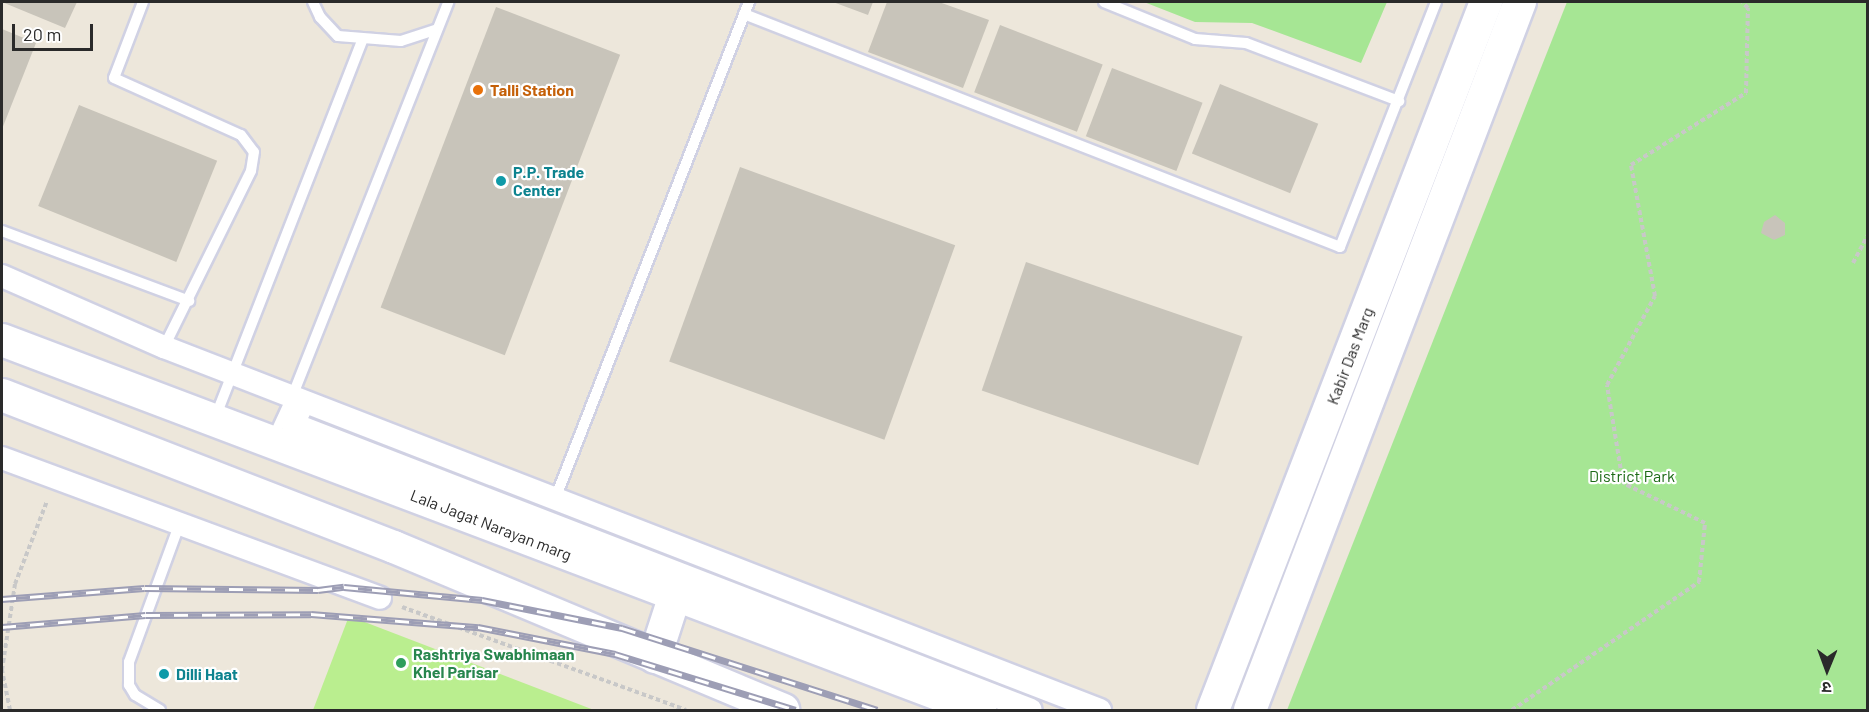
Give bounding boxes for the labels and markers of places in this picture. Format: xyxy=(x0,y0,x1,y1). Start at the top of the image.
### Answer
place label: Talli Station xyxy=(490,80,574,100)
marker: Talli Station xyxy=(471,83,485,97)
place label: P.P. Trade Center xyxy=(513,162,584,200)
marker: P.P. Trade Center xyxy=(494,174,508,188)
place label: Rashtriya Swabhimaan Khel Parisar xyxy=(413,644,575,682)
marker: Rashtriya Swabhimaan Khel Parisar xyxy=(394,656,408,670)
place label: Dilli Haat xyxy=(176,664,238,684)
marker: Dilli Haat xyxy=(157,667,171,681)

